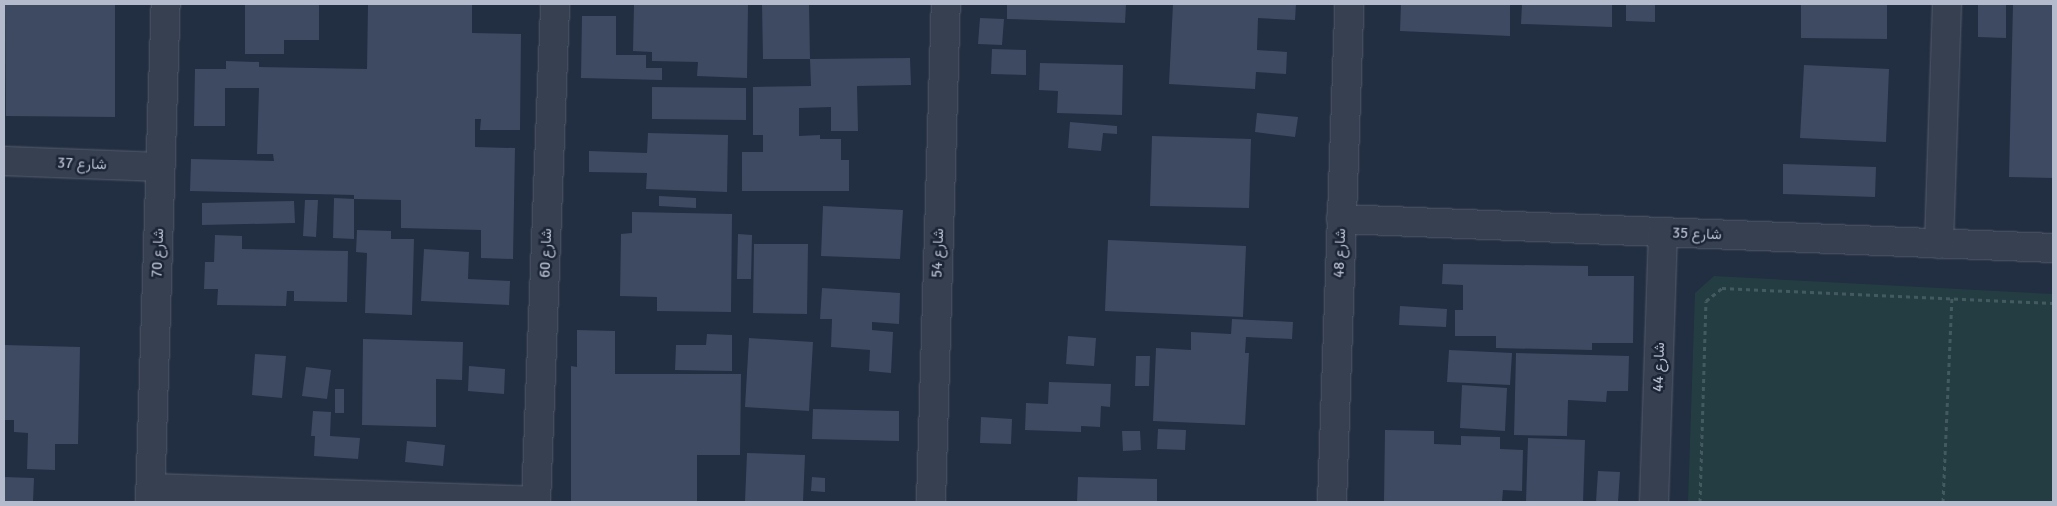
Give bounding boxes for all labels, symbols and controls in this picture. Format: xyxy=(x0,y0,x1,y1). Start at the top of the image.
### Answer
street label: شارع 37 xyxy=(57,154,107,174)
street label: شارع 35 xyxy=(1672,224,1722,244)
street label: شارع 70 xyxy=(148,228,168,278)
street label: شارع 60 xyxy=(536,228,556,278)
street label: شارع 54 xyxy=(928,228,948,278)
street label: شارع 48 xyxy=(1330,228,1350,278)
street label: شارع 44 xyxy=(1649,342,1669,392)

